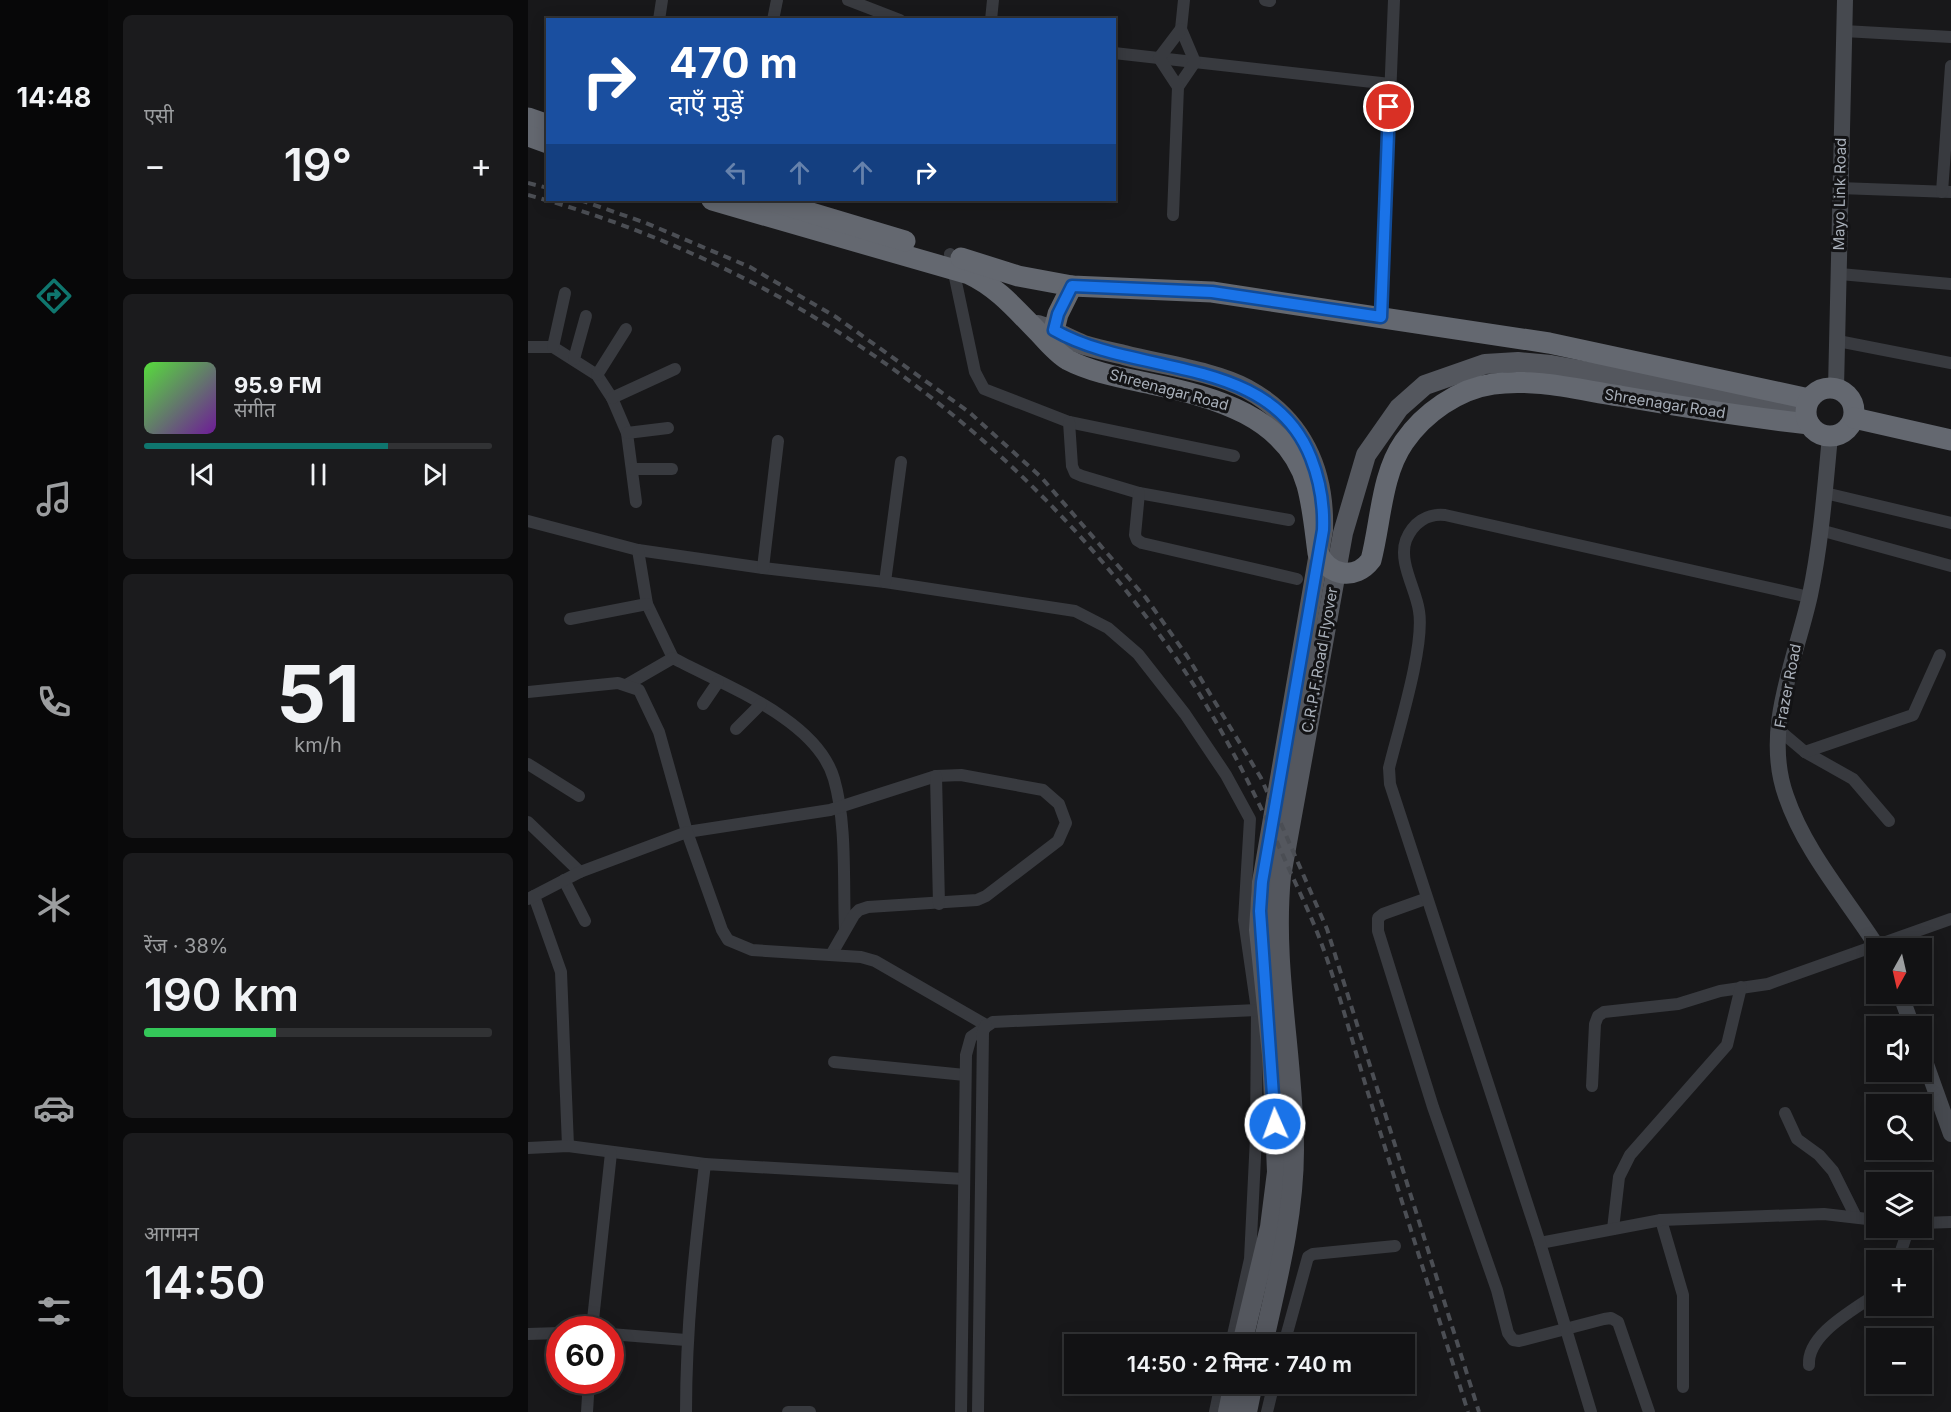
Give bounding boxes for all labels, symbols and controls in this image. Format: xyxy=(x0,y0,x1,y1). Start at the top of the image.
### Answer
text: 470 m xyxy=(669,37,798,88)
icon: right xyxy=(570,42,648,120)
text: 14:48 xyxy=(17,81,91,114)
pin xyxy=(1363,81,1414,132)
text: दाएँ मुड़ें xyxy=(669,88,743,121)
icon: arrive xyxy=(1372,90,1405,123)
text: एसी xyxy=(144,104,174,128)
text: 19° xyxy=(284,137,352,192)
street label: Mayo Link Road xyxy=(1829,137,1850,251)
text: − xyxy=(144,145,166,185)
text: + xyxy=(470,145,492,185)
icon: left xyxy=(720,156,753,189)
icon: ahead xyxy=(783,156,816,189)
icon: ahead xyxy=(846,156,879,189)
icon: right xyxy=(909,156,942,189)
icon: directions xyxy=(33,275,75,317)
street label: Shreenagar Road xyxy=(1108,365,1231,415)
text: 95.9 FM xyxy=(234,372,322,398)
street label: Shreenagar Road xyxy=(1603,385,1727,422)
text: संगीत xyxy=(234,398,275,422)
icon: previous xyxy=(186,458,219,491)
icon: pause xyxy=(302,458,335,491)
icon: next xyxy=(418,458,451,491)
icon: music xyxy=(33,478,75,520)
street label: C.R.P.F.Road Flyover xyxy=(1297,585,1342,734)
street label: Frazer Road xyxy=(1770,642,1805,730)
text: 51 xyxy=(276,646,360,741)
icon: phone xyxy=(33,681,75,723)
text: km/h xyxy=(294,733,342,757)
icon: climate xyxy=(33,884,75,926)
text: रेंज · 38% xyxy=(144,934,228,958)
north arrow xyxy=(1866,938,1932,1004)
map controls xyxy=(1866,938,1932,1394)
text: 190 km xyxy=(144,967,299,1022)
button: sound xyxy=(1866,1016,1932,1082)
icon: car xyxy=(33,1087,75,1129)
position arrow xyxy=(1243,1092,1307,1156)
button: search xyxy=(1866,1094,1932,1160)
button: layers xyxy=(1866,1172,1932,1238)
text: आगमन xyxy=(144,1222,199,1246)
button: + xyxy=(1866,1250,1932,1316)
text: 14:50 xyxy=(144,1255,265,1310)
icon: filters xyxy=(33,1290,75,1332)
speed limit sign: 60 xyxy=(546,1316,624,1394)
button: − xyxy=(1866,1328,1932,1394)
text: 14:50 · 2 मिनट · 740 m xyxy=(1127,1351,1352,1377)

